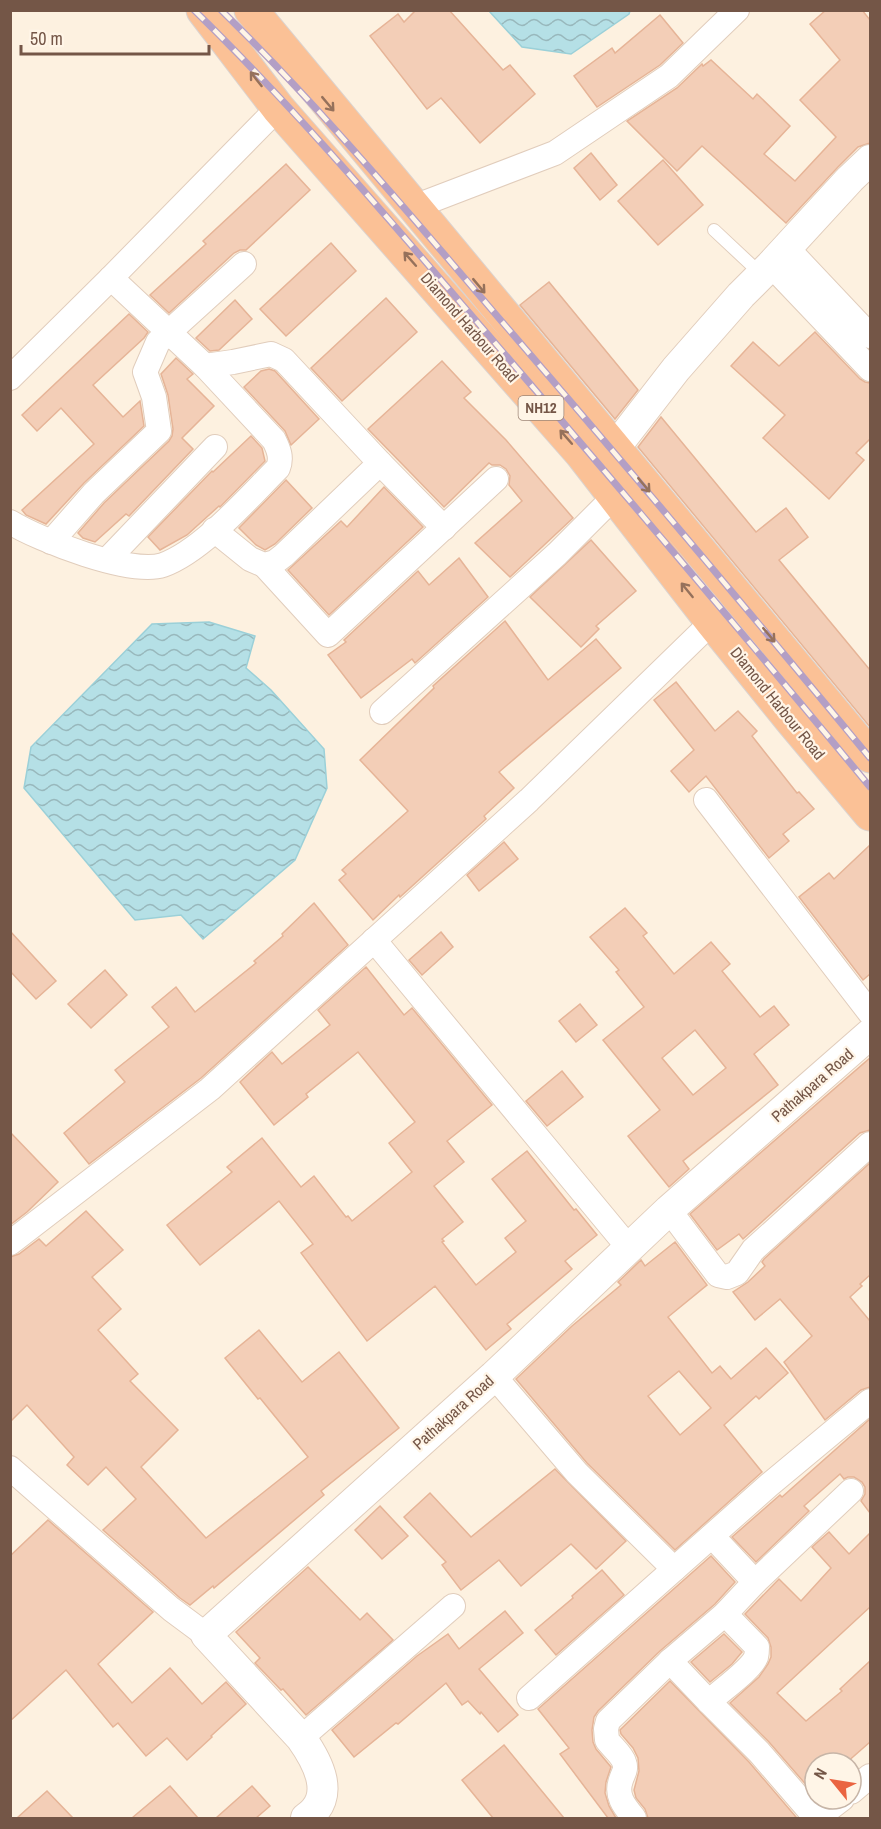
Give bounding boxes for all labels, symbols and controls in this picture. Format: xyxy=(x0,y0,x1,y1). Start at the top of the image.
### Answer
scale bar xyxy=(21,18,208,56)
text: 50 m xyxy=(30,26,63,51)
one-way arrow xyxy=(249,71,262,87)
one-way arrow xyxy=(321,96,335,111)
one-way arrow xyxy=(403,251,417,266)
street label: Diamond Harbour Road xyxy=(416,267,524,387)
one-way arrow xyxy=(473,278,486,294)
road number: NH12 xyxy=(518,396,564,420)
one-way arrow xyxy=(559,430,573,445)
one-way arrow xyxy=(637,477,651,492)
one-way arrow xyxy=(680,582,693,598)
one-way arrow xyxy=(762,627,776,642)
street label: Diamond Harbour Road xyxy=(726,642,830,764)
street label: Pathakpara Road xyxy=(766,1043,858,1127)
street label: Pathakpara Road xyxy=(408,1370,498,1454)
north arrow xyxy=(803,1751,863,1811)
text: N xyxy=(808,1764,832,1783)

